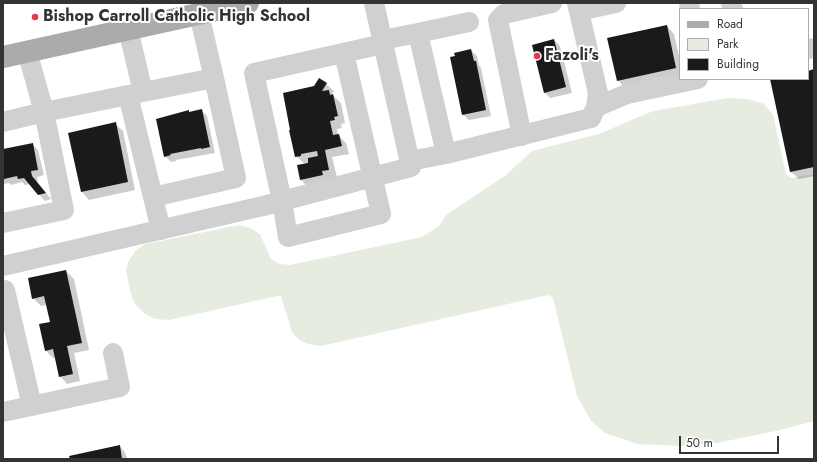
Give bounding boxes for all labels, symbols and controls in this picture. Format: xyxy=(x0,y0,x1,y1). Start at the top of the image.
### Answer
place label: Bishop Carroll Catholic High School xyxy=(43,7,310,27)
legend xyxy=(679,8,809,80)
marker: Bishop Carroll Catholic High School xyxy=(30,12,40,22)
text: Road xyxy=(717,15,743,33)
text: Park xyxy=(717,35,738,53)
place label: Fazoli's xyxy=(545,46,599,66)
marker: Fazoli's xyxy=(532,51,542,61)
text: Building xyxy=(717,55,759,73)
scale bar xyxy=(681,428,781,454)
text: 50 m xyxy=(686,434,713,452)

